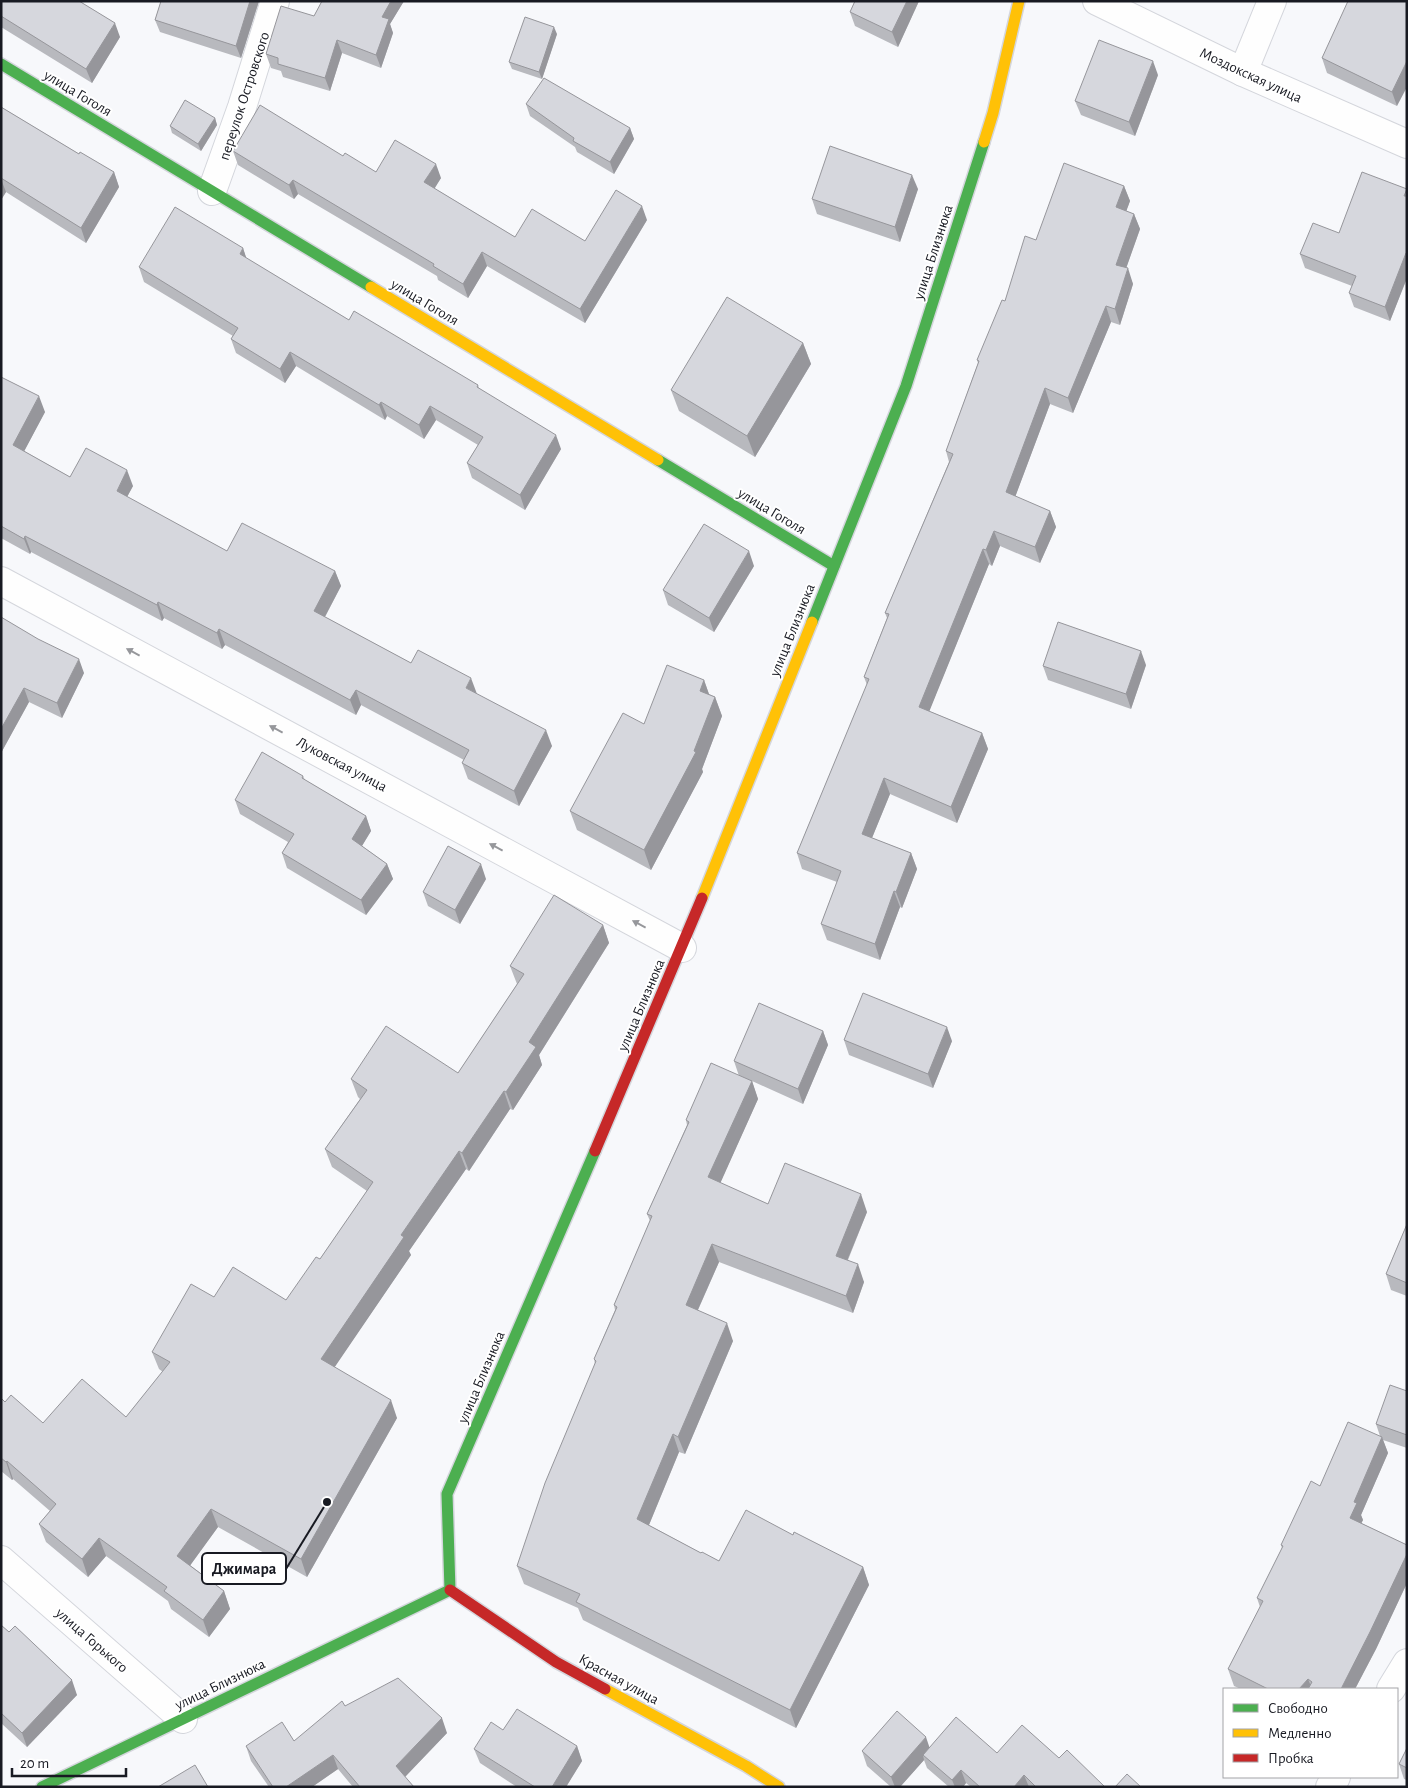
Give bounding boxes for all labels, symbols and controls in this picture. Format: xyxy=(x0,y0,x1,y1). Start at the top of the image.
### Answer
street label: переулок Островского xyxy=(217,30,272,162)
street label: Моздокская улица xyxy=(1197,45,1304,106)
street label: улица Гоголя xyxy=(40,67,114,119)
street label: улица Близнюка xyxy=(911,203,956,302)
street label: улица Гоголя xyxy=(387,276,461,328)
street label: улица Гоголя xyxy=(734,485,808,537)
street label: улица Близнюка xyxy=(767,582,818,680)
one-way arrow xyxy=(126,648,140,656)
one-way arrow xyxy=(269,725,283,733)
street label: Луковская улица xyxy=(294,734,390,795)
one-way arrow xyxy=(489,843,503,852)
one-way arrow xyxy=(633,920,646,929)
street label: улица Близнюка xyxy=(615,957,668,1054)
street label: улица Близнюка xyxy=(455,1329,508,1426)
callout: Джимара xyxy=(202,1553,286,1584)
text: Джимара xyxy=(212,1561,277,1577)
street label: улица Горького xyxy=(52,1605,131,1676)
street label: Красная улица xyxy=(576,1651,661,1708)
street label: улица Близнюка xyxy=(172,1656,268,1713)
legend xyxy=(1223,1688,1398,1778)
text: Свободно xyxy=(1268,1701,1328,1716)
text: Медленно xyxy=(1268,1726,1332,1741)
scale bar xyxy=(12,1746,126,1778)
text: Пробка xyxy=(1268,1751,1314,1766)
text: 20 m xyxy=(20,1756,49,1771)

